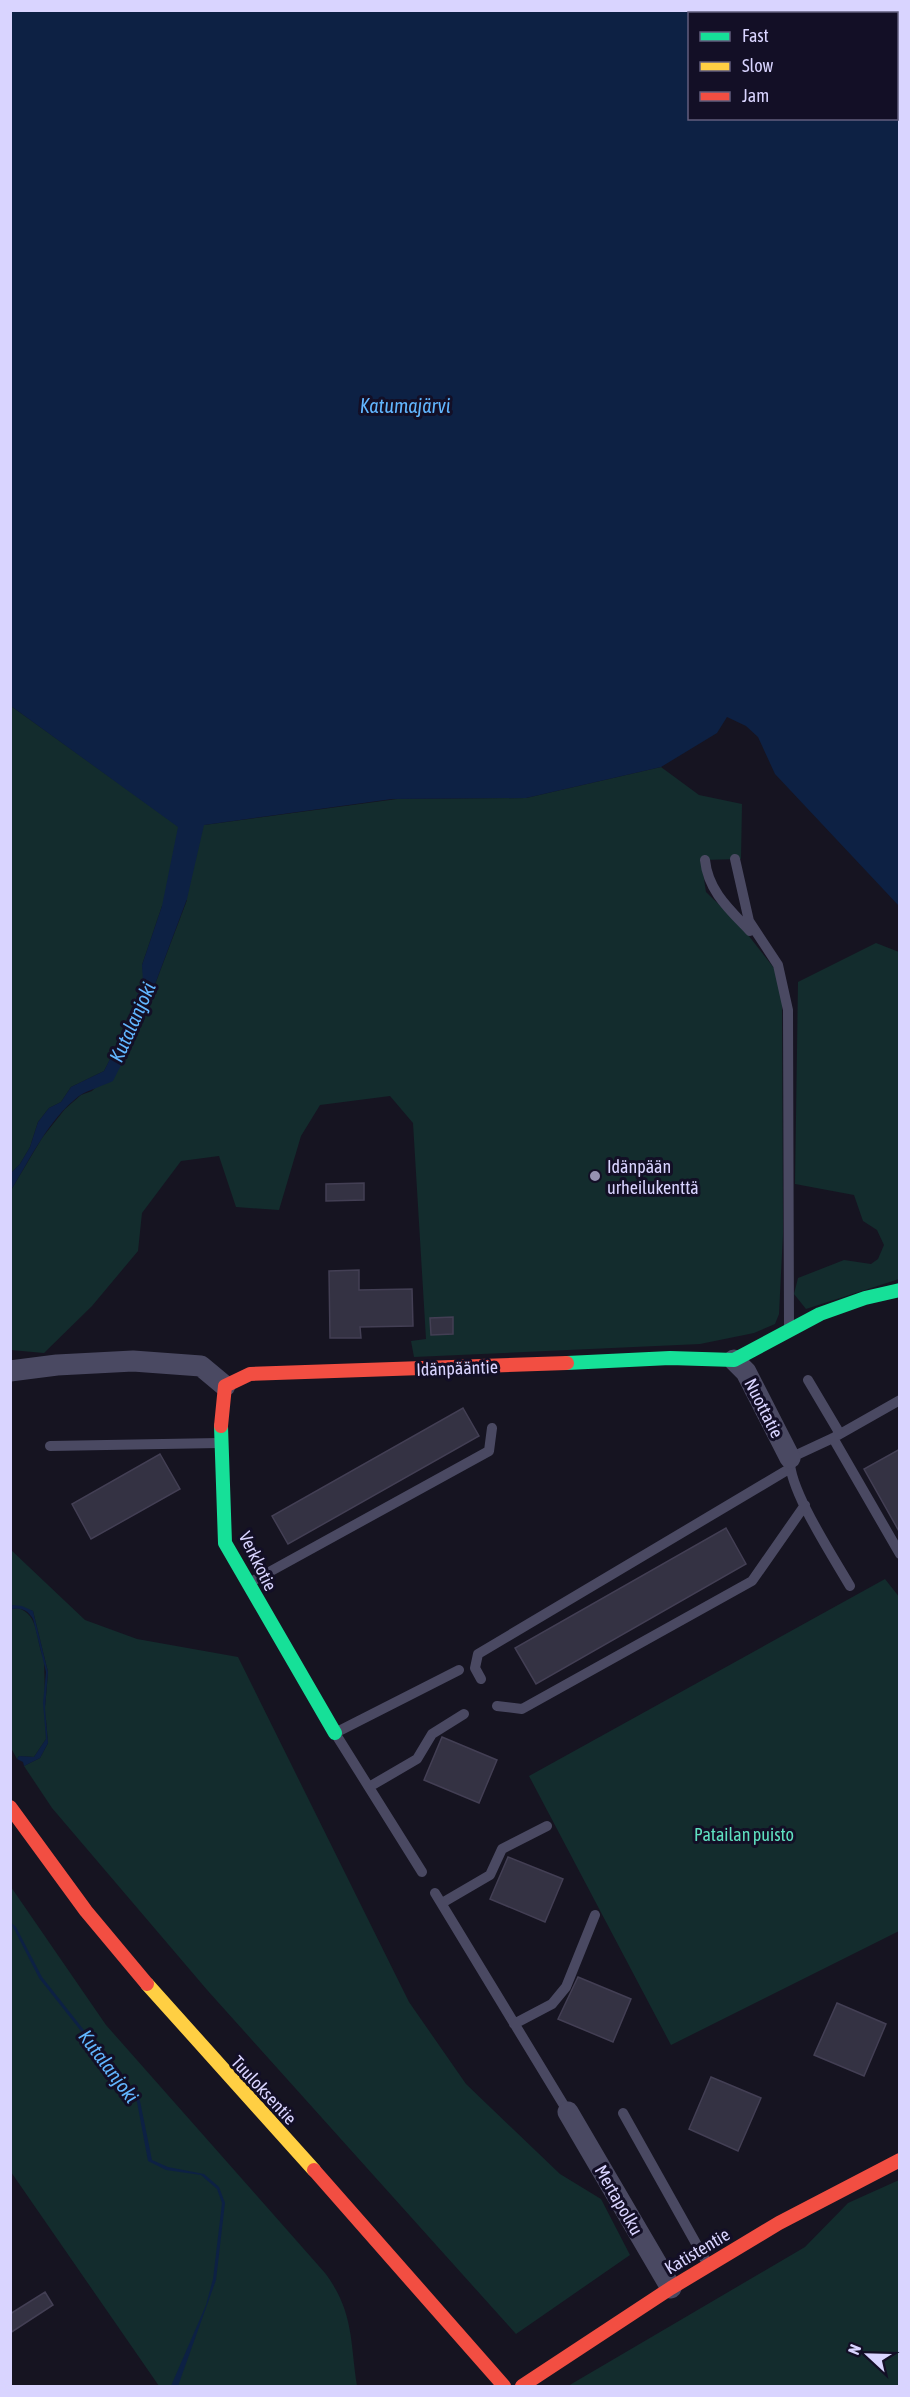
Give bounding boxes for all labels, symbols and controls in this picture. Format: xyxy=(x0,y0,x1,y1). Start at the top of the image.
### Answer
legend xyxy=(688,12,898,120)
text: Fast xyxy=(742,25,769,46)
text: Slow xyxy=(742,55,773,76)
text: Jam xyxy=(742,85,769,106)
water label: Katumajärvi xyxy=(360,394,451,417)
water label: Kutalanjoki xyxy=(104,978,160,1065)
place label: Idänpään urheilukenttä xyxy=(607,1156,699,1198)
marker: Idänpään urheilukenttä xyxy=(588,1169,602,1183)
street label: Idänpääntie xyxy=(416,1356,498,1380)
street label: Nuottatie xyxy=(740,1375,788,1441)
street label: Verkkotie xyxy=(235,1528,281,1594)
park label: Patailan puisto xyxy=(694,1824,794,1845)
water label: Kutalanjoki xyxy=(74,2025,144,2107)
street label: Tuuloksentie xyxy=(227,2051,301,2129)
street label: Mertapolku xyxy=(591,2161,647,2239)
street label: Katistentie xyxy=(661,2223,733,2279)
north arrow xyxy=(838,2325,898,2385)
text: N xyxy=(844,2342,864,2357)

